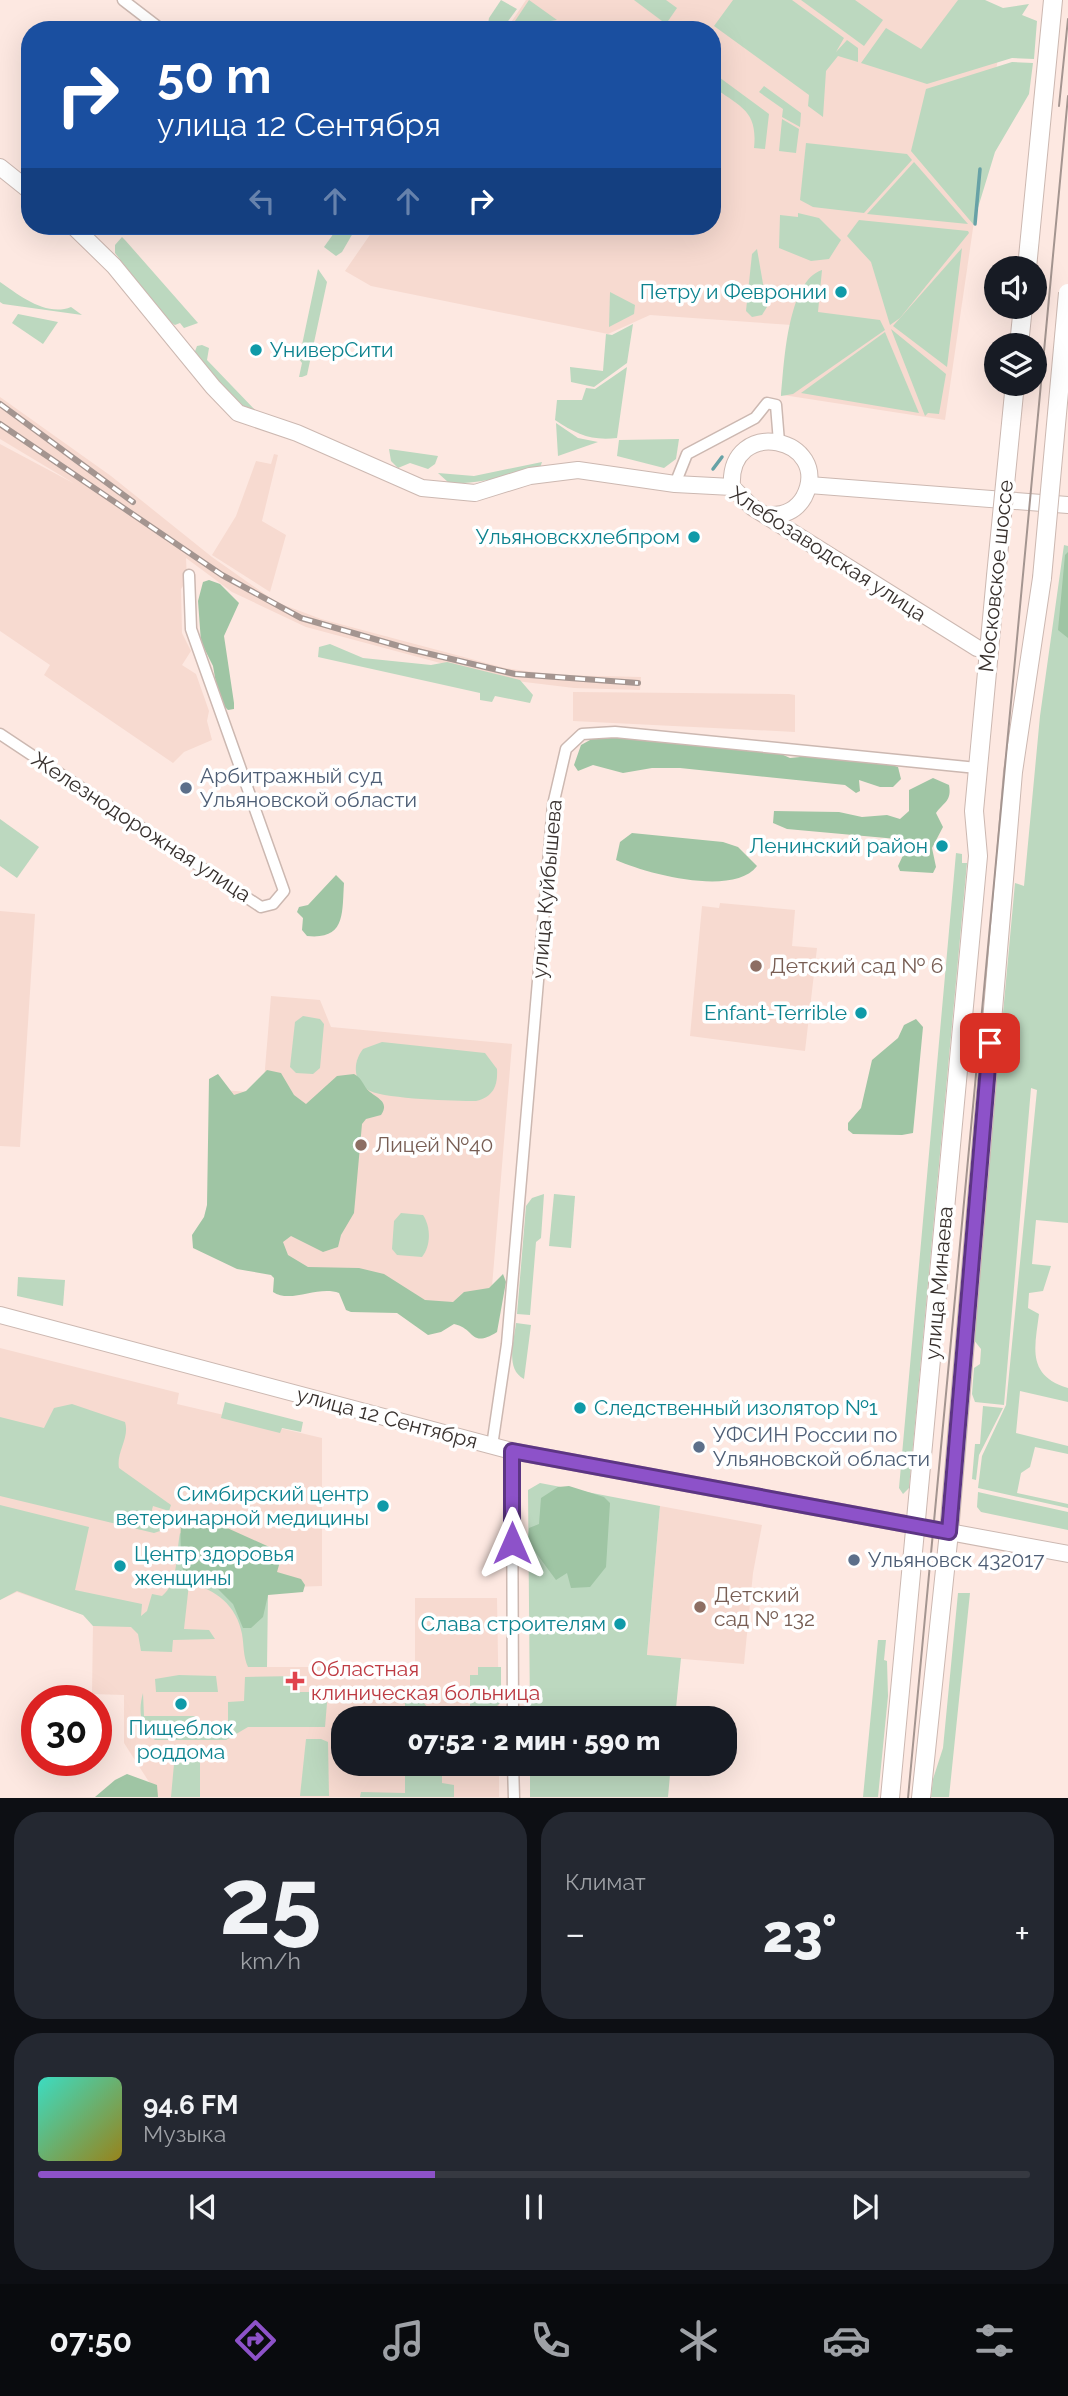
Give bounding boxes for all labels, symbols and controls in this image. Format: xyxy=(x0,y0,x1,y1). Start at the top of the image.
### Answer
text: 50 m xyxy=(157,47,272,104)
icon: right xyxy=(42,49,133,140)
text: улица 12 Сентября xyxy=(157,106,441,143)
icon: left xyxy=(243,182,281,220)
icon: ahead xyxy=(316,182,354,220)
icon: ahead xyxy=(389,182,427,220)
icon: right xyxy=(462,182,500,220)
map controls xyxy=(984,256,1047,396)
button: sound xyxy=(984,256,1047,319)
place label: Петру и Февронии xyxy=(640,279,827,304)
marker: Петру и Февронии xyxy=(833,284,849,300)
button: layers xyxy=(984,333,1047,396)
place label: УниверСити xyxy=(270,337,394,362)
marker: УниверСити xyxy=(248,342,264,358)
street label: Московское шоссе xyxy=(973,479,1018,673)
street label: Хлебозаводская улица xyxy=(726,481,931,626)
place label: Ульяновскхлебпром xyxy=(476,524,680,549)
marker: Ульяновскхлебпром xyxy=(686,529,702,545)
street label: Железнодорожная улица xyxy=(27,746,256,907)
place label: Арбитражный суд Ульяновской области xyxy=(200,763,417,812)
marker: Арбитражный суд Ульяновской области xyxy=(178,780,194,796)
street label: улица Куйбышева xyxy=(526,798,567,980)
place label: Ленинский район xyxy=(749,833,928,858)
marker: Ленинский район xyxy=(934,838,950,854)
place label: Детский сад № 6 xyxy=(770,953,943,978)
marker: Детский сад № 6 xyxy=(748,958,764,974)
place label: Enfant-Terrible xyxy=(704,1000,847,1025)
marker: Enfant-Terrible xyxy=(853,1005,869,1021)
pin xyxy=(960,1013,1020,1073)
icon: arrive xyxy=(971,1024,1009,1062)
place label: Лицей №40 xyxy=(375,1132,493,1157)
marker: Лицей №40 xyxy=(353,1137,369,1153)
street label: улица Минаева xyxy=(919,1205,958,1361)
street label: улица 12 Сентября xyxy=(294,1381,480,1454)
place label: Следственный изолятор №1 xyxy=(594,1395,878,1420)
marker: Следственный изолятор №1 xyxy=(572,1400,588,1416)
place label: УФСИН России по Ульяновской области xyxy=(713,1422,930,1471)
marker: УФСИН России по Ульяновской области xyxy=(691,1439,707,1455)
place label: Симбирский центр ветеринарной медицины xyxy=(116,1481,369,1530)
marker: Симбирский центр ветеринарной медицины xyxy=(375,1498,391,1514)
position arrow xyxy=(475,1506,549,1580)
place label: Центр здоровья женщины xyxy=(134,1541,294,1590)
place label: Ульяновск 432017 xyxy=(868,1547,1045,1572)
marker: Ульяновск 432017 xyxy=(846,1552,862,1568)
marker: Центр здоровья женщины xyxy=(112,1558,128,1574)
place label: Детский сад № 132 xyxy=(714,1582,815,1631)
marker: Детский сад № 132 xyxy=(692,1599,708,1615)
place label: Слава строителям xyxy=(421,1611,606,1636)
marker: Слава строителям xyxy=(612,1616,628,1632)
place label: Областная клиническая больница xyxy=(311,1656,540,1705)
marker: Областная клиническая больница xyxy=(285,1671,305,1691)
speed limit sign: 30 xyxy=(21,1685,112,1776)
marker: Пищеблок роддома xyxy=(173,1696,189,1712)
place label: Пищеблок роддома xyxy=(128,1715,234,1764)
text: 07:52 · 2 мин · 590 m xyxy=(408,1726,660,1756)
text: 25 xyxy=(220,1848,321,1955)
text: Климат xyxy=(565,1868,646,1895)
text: 23° xyxy=(763,1903,837,1964)
text: − xyxy=(565,1911,585,1956)
text: + xyxy=(1014,1911,1030,1956)
text: km/h xyxy=(240,1947,301,1974)
text: 94.6 FM xyxy=(143,2090,238,2120)
text: Музыка xyxy=(143,2120,226,2147)
icon: previous xyxy=(184,2188,222,2226)
icon: pause xyxy=(515,2188,553,2226)
icon: next xyxy=(846,2188,884,2226)
icon: directions xyxy=(231,2316,280,2365)
icon: music xyxy=(379,2316,428,2365)
icon: phone xyxy=(526,2316,575,2365)
icon: climate xyxy=(674,2316,723,2365)
icon: car xyxy=(822,2316,871,2365)
icon: filters xyxy=(970,2316,1019,2365)
text: 07:50 xyxy=(49,2322,132,2359)

